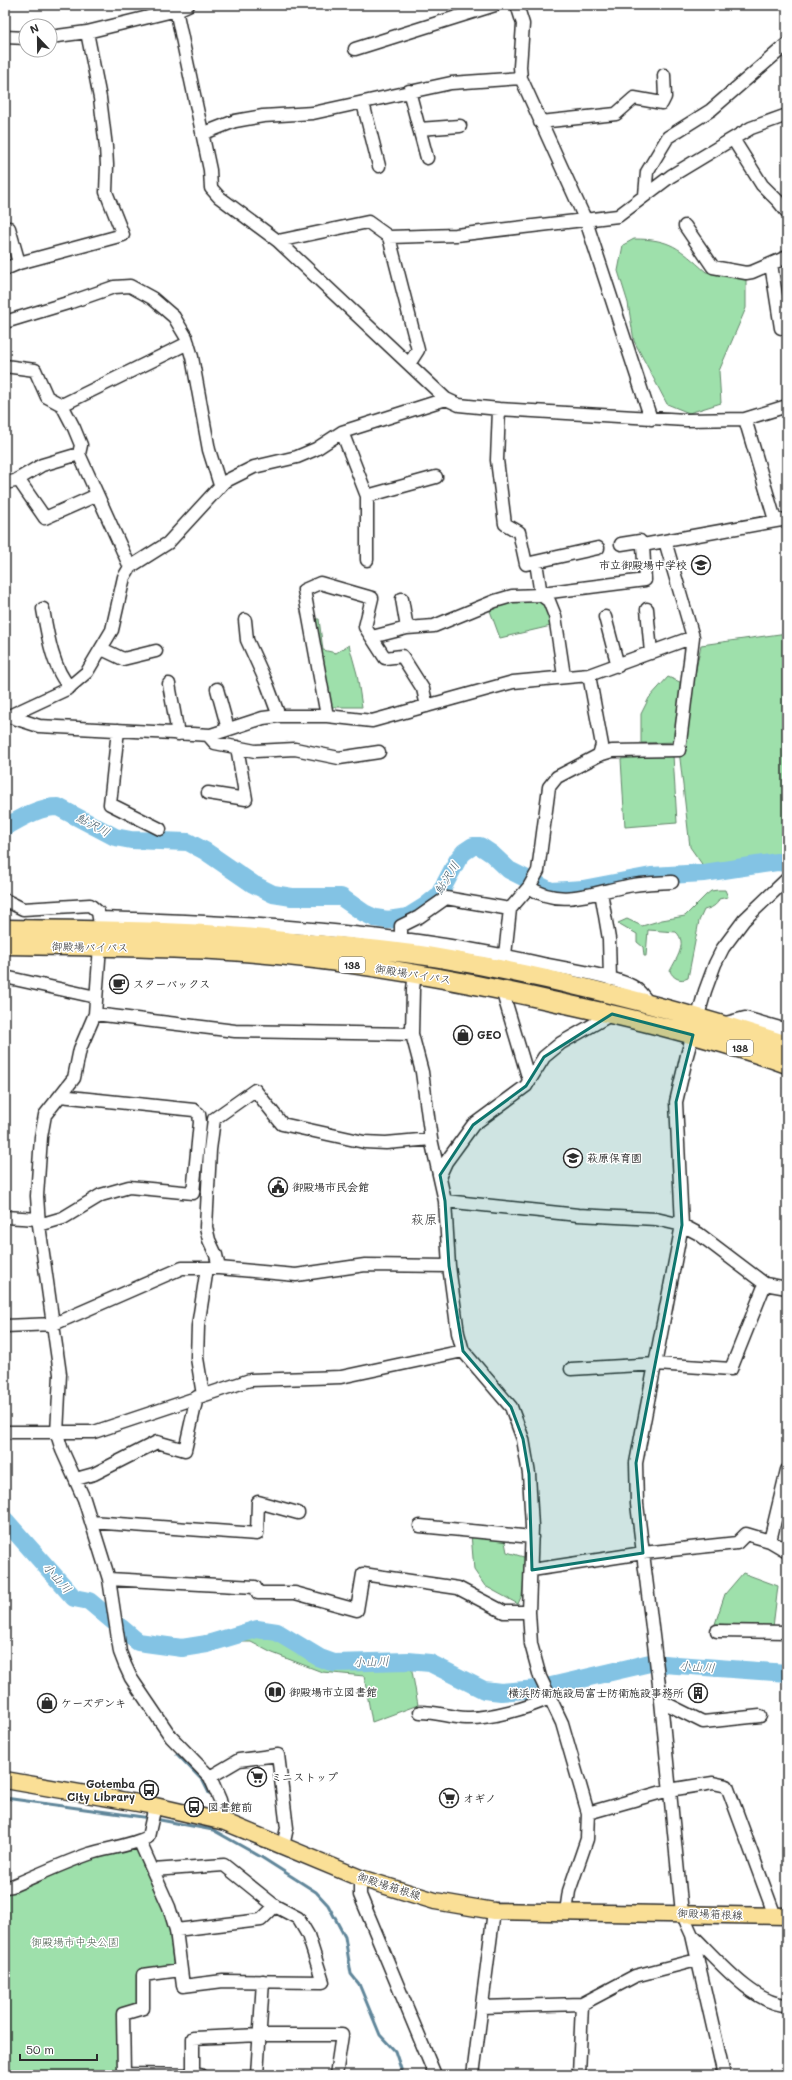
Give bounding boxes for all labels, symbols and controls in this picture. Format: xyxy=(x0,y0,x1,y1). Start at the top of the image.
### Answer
north arrow xyxy=(18,18,58,58)
text: N xyxy=(27,20,41,37)
school or university icon: 市立御殿場中学校 xyxy=(690,554,712,576)
place label: 市立御殿場中学校 xyxy=(599,557,687,572)
water label: 鮎沢川 xyxy=(74,809,113,840)
water label: 鮎沢川 xyxy=(430,858,462,897)
street label: 御殿場バイパス xyxy=(51,938,129,955)
road number: 138 xyxy=(339,957,365,973)
street label: 御殿場バイパス xyxy=(374,960,452,987)
cafe icon: スターバックス xyxy=(108,973,130,995)
place label: スターバックス xyxy=(133,976,210,991)
shop icon: GEO xyxy=(452,1024,474,1046)
place label: GEO xyxy=(477,1027,502,1042)
road number: 138 xyxy=(727,1040,753,1056)
school or university icon: 萩原保育園 xyxy=(562,1147,584,1169)
place label: 萩原保育園 xyxy=(587,1150,642,1165)
public building icon: 御殿場市民会館 xyxy=(267,1176,289,1198)
place label: 御殿場市民会館 xyxy=(292,1179,369,1194)
district label: 萩原 xyxy=(411,1210,437,1227)
water label: 小山川 xyxy=(40,1559,76,1596)
water label: 小山川 xyxy=(353,1652,389,1670)
water label: 小山川 xyxy=(679,1657,716,1675)
library icon: 御殿場市立図書館 xyxy=(264,1681,286,1703)
building icon: 横浜防衛施設局富士防衛施設事務所 xyxy=(687,1682,709,1704)
place label: 御殿場市立図書館 xyxy=(289,1684,377,1699)
place label: 横浜防衛施設局富士防衛施設事務所 xyxy=(508,1685,684,1700)
shop icon: ケーズデンキ xyxy=(36,1692,58,1714)
place label: ケーズデンキ xyxy=(61,1695,126,1710)
supermarket icon: ミニストップ xyxy=(246,1766,268,1788)
place label: ミニストップ xyxy=(271,1769,338,1784)
place label: Gotemba City Library xyxy=(67,1776,135,1804)
bus stop icon: Gotemba City Library xyxy=(138,1779,160,1801)
supermarket icon: オギノ xyxy=(438,1787,460,1809)
place label: オギノ xyxy=(463,1790,496,1805)
bus stop icon: 図書館前 xyxy=(183,1796,205,1818)
place label: 図書館前 xyxy=(208,1799,252,1814)
street label: 御殿場箱根線 xyxy=(355,1868,423,1903)
street label: 御殿場箱根線 xyxy=(677,1905,743,1922)
park label: 御殿場市中央公園 xyxy=(31,1934,119,1949)
scale bar xyxy=(20,2036,97,2062)
text: 50 m xyxy=(26,2041,54,2057)

